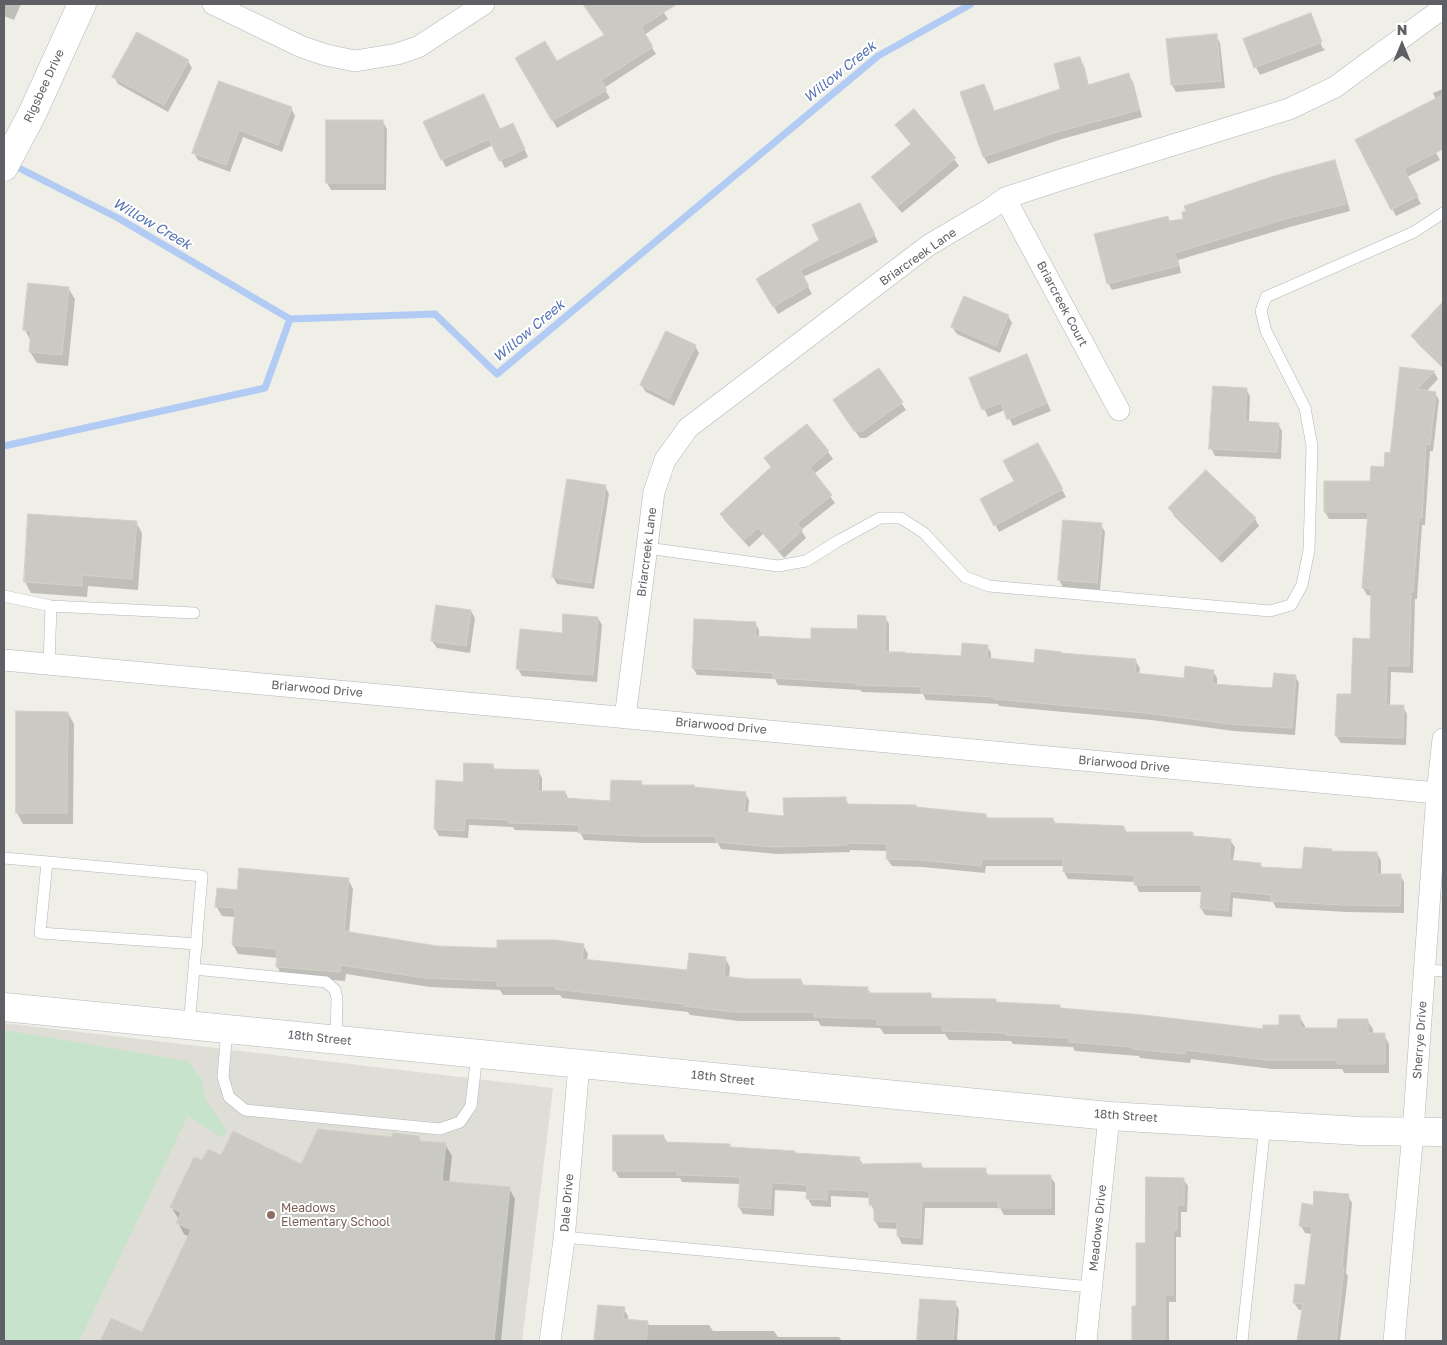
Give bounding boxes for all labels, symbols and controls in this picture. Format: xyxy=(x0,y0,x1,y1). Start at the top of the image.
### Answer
north arrow xyxy=(1377,20,1427,70)
text: N xyxy=(1397,21,1407,38)
water label: Willow Creek xyxy=(800,38,880,106)
street label: Rigsbee Drive xyxy=(21,47,67,125)
water label: Willow Creek xyxy=(110,195,194,253)
street label: Briarcreek Lane xyxy=(877,225,959,289)
street label: Briarcreek Court xyxy=(1033,259,1091,349)
water label: Willow Creek xyxy=(490,296,568,366)
street label: Briarcreek Lane xyxy=(634,506,660,598)
street label: Briarwood Drive xyxy=(271,678,363,700)
street label: Briarwood Drive xyxy=(675,715,767,737)
street label: Briarwood Drive xyxy=(1078,753,1170,775)
street label: Sherrye Drive xyxy=(1410,1001,1430,1079)
street label: 18th Street xyxy=(288,1028,352,1048)
street label: 18th Street xyxy=(691,1068,755,1088)
street label: 18th Street xyxy=(1094,1107,1158,1125)
street label: Dale Drive xyxy=(557,1173,577,1233)
street label: Meadows Drive xyxy=(1086,1184,1110,1272)
place label: Meadows Elementary School xyxy=(281,1201,390,1229)
marker: Meadows Elementary School xyxy=(265,1209,277,1221)

